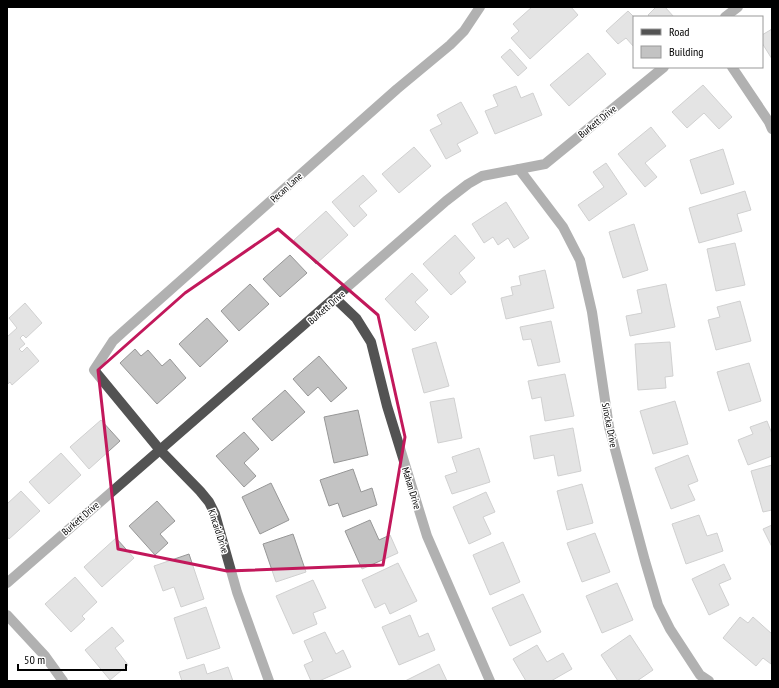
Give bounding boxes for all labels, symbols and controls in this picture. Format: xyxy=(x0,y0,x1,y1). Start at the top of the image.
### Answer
legend xyxy=(633,16,763,68)
text: Road xyxy=(669,24,689,39)
text: Building xyxy=(669,44,704,59)
street label: Burkett Drive xyxy=(576,102,619,141)
street label: Pecan Lane xyxy=(268,170,305,205)
street label: Burkett Drive xyxy=(305,288,348,327)
street label: Sirocka Drive xyxy=(599,402,620,449)
street label: Mahan Drive xyxy=(399,465,424,511)
street label: Burkett Drive xyxy=(59,499,102,538)
street label: Kincaid Drive xyxy=(205,507,232,555)
scale bar xyxy=(18,646,126,672)
text: 50 m xyxy=(24,652,45,667)

